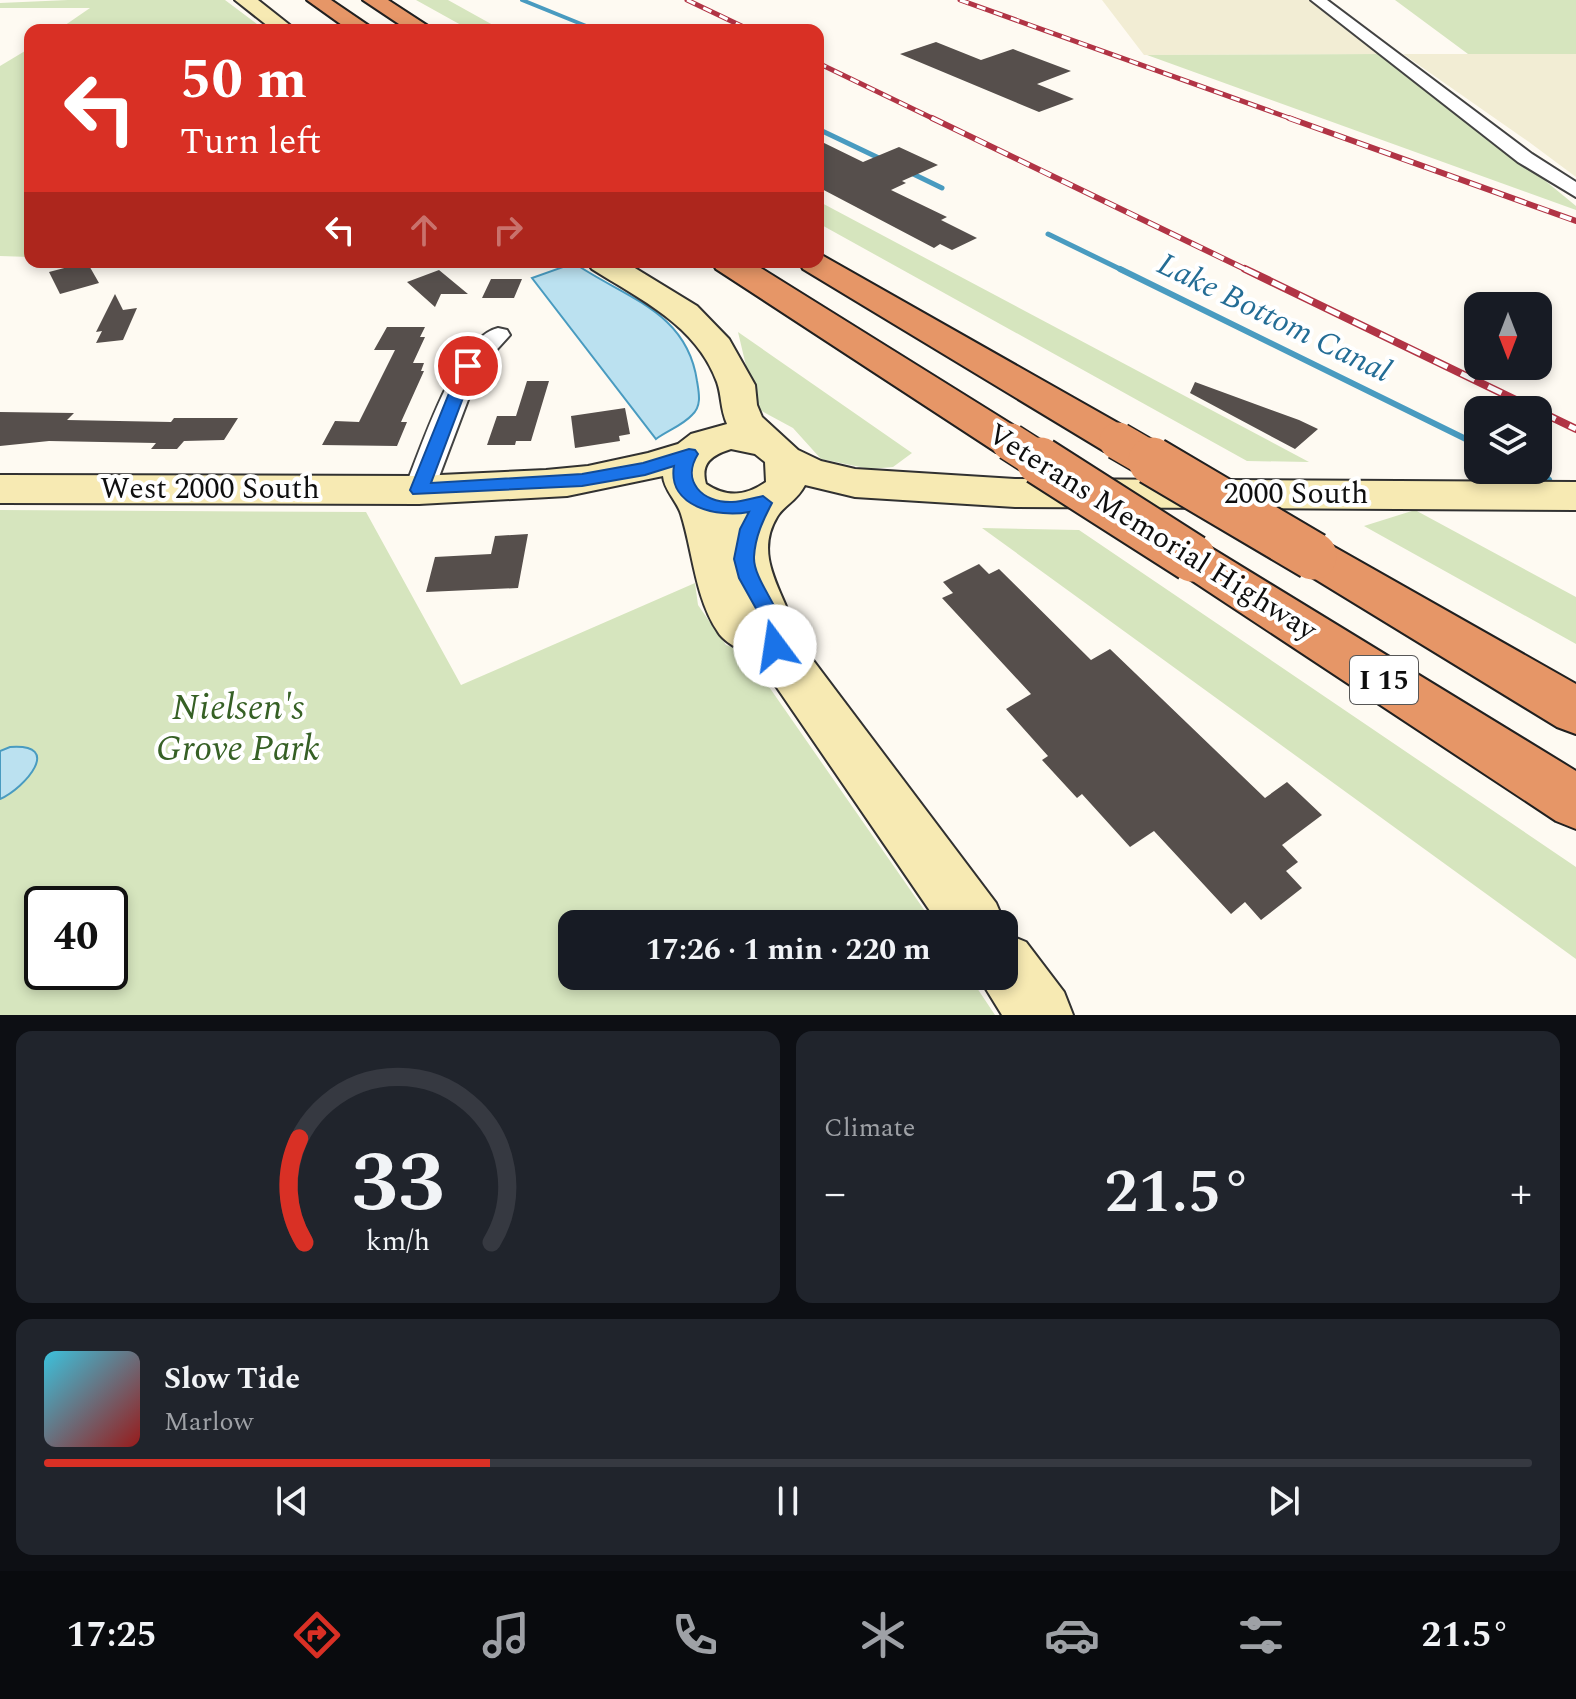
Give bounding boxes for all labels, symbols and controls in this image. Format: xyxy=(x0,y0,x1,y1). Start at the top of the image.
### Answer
text: 50 m xyxy=(180,38,307,123)
icon: left xyxy=(48,56,152,160)
text: Turn left xyxy=(180,115,321,170)
icon: left xyxy=(318,208,362,252)
icon: ahead xyxy=(402,208,446,252)
icon: right xyxy=(486,208,530,252)
water label: Lake Bottom Canal xyxy=(1149,240,1399,396)
north arrow xyxy=(1464,292,1552,380)
map controls xyxy=(1464,292,1552,484)
pin xyxy=(434,332,502,400)
icon: arrive xyxy=(446,344,490,388)
button: layers xyxy=(1464,396,1552,484)
street label: Veterans Memorial Highway xyxy=(978,412,1327,653)
street label: West 2000 South xyxy=(100,466,320,512)
street label: 2000 South xyxy=(1223,471,1369,517)
position arrow xyxy=(733,604,817,688)
road number: I 15 xyxy=(1350,656,1418,704)
park label: Nielsen's Grove Park xyxy=(156,681,320,777)
speed limit sign: 40 xyxy=(24,886,128,990)
text: 17:26 · 1 min · 220 m xyxy=(645,927,931,973)
text: Climate xyxy=(824,1108,915,1148)
text: 33 xyxy=(351,1121,445,1248)
text: 21.5° xyxy=(1104,1147,1252,1239)
text: − xyxy=(824,1160,846,1227)
text: + xyxy=(1510,1160,1532,1227)
text: km/h xyxy=(366,1220,430,1263)
text: Slow Tide xyxy=(164,1356,300,1402)
text: Marlow xyxy=(164,1402,253,1442)
icon: previous xyxy=(270,1479,314,1523)
icon: pause xyxy=(766,1479,810,1523)
icon: next xyxy=(1262,1479,1306,1523)
icon: directions xyxy=(289,1607,345,1663)
icon: music xyxy=(478,1607,534,1663)
icon: phone xyxy=(667,1607,723,1663)
icon: climate xyxy=(855,1607,911,1663)
icon: car xyxy=(1044,1607,1100,1663)
icon: filters xyxy=(1233,1607,1289,1663)
text: 17:25 xyxy=(66,1608,157,1663)
text: 21.5° xyxy=(1421,1608,1510,1663)

